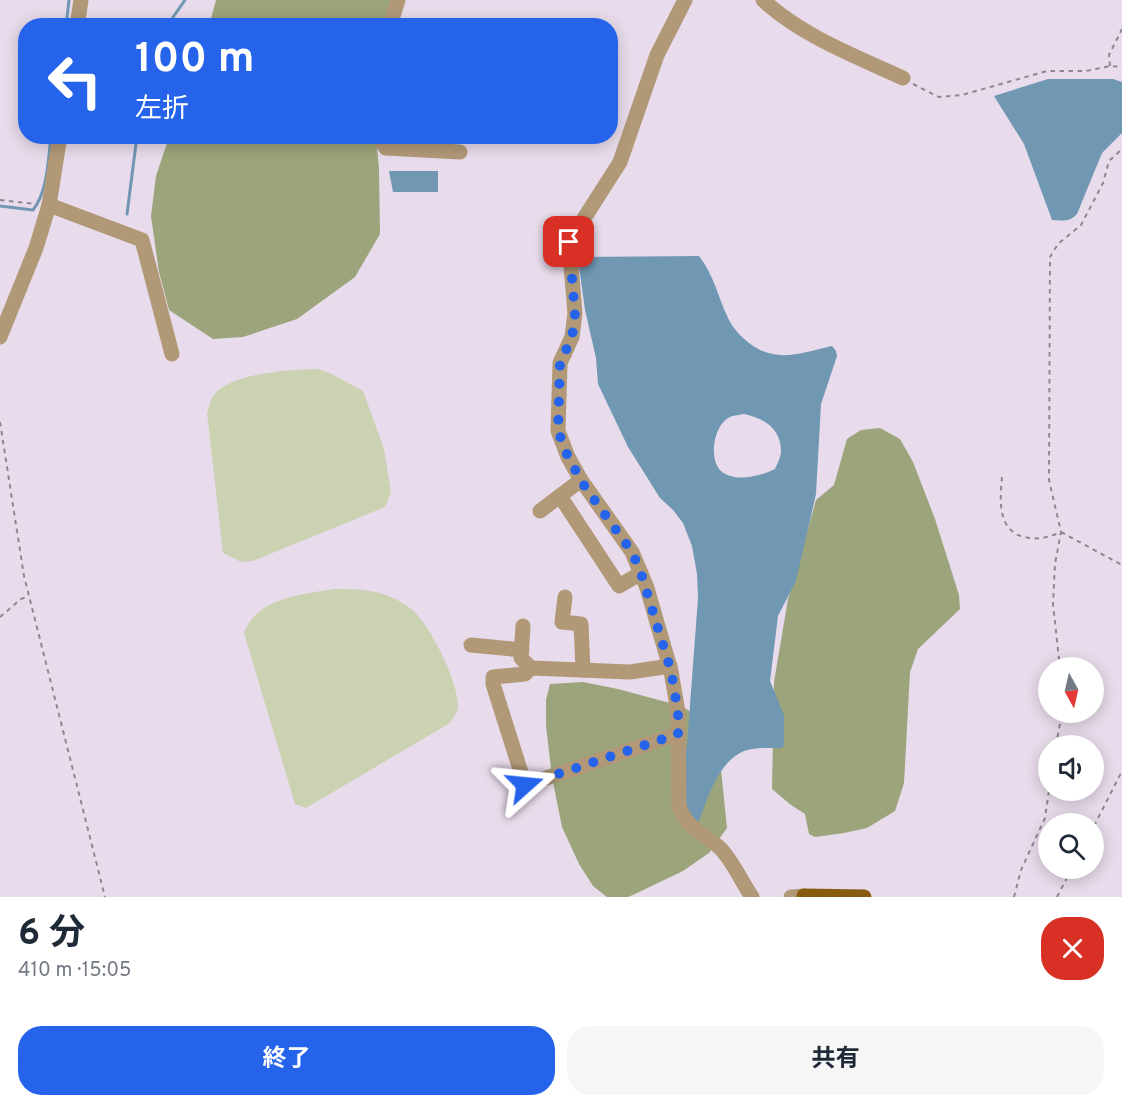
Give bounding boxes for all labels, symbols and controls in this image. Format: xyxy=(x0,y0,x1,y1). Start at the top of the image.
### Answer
text: 100 m xyxy=(135,34,254,87)
icon: left xyxy=(36,42,114,120)
text: 左折 xyxy=(135,93,189,127)
pin xyxy=(543,216,594,267)
icon: arrive xyxy=(552,225,585,258)
north arrow xyxy=(1038,657,1104,723)
map controls xyxy=(1038,657,1104,879)
button: sound xyxy=(1038,735,1104,801)
position arrow xyxy=(493,753,557,817)
button: search xyxy=(1038,813,1104,879)
text: 6 分 xyxy=(18,912,85,958)
button: close xyxy=(1041,917,1104,980)
text: 410 m · 15:05 xyxy=(18,958,131,984)
button: 終了 xyxy=(18,1026,555,1095)
button: 共有 xyxy=(567,1026,1104,1095)

